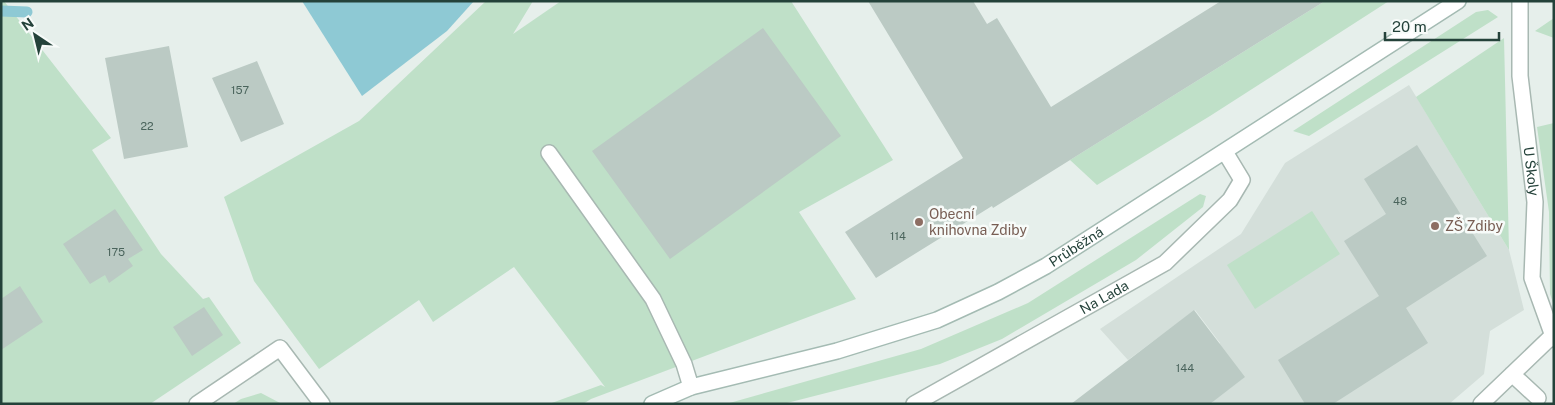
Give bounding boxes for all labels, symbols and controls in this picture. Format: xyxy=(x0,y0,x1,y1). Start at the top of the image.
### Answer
north arrow xyxy=(10,10,60,60)
scale bar xyxy=(1385,10,1499,42)
text: N xyxy=(18,15,37,34)
text: 20 m xyxy=(1392,18,1427,35)
house number: 157 xyxy=(231,84,249,96)
house number: 22 xyxy=(140,120,154,132)
street label: U Školy xyxy=(1520,146,1542,197)
house number: 48 xyxy=(1393,195,1407,207)
place label: Obecní knihovna Zdiby xyxy=(929,206,1028,238)
marker: Obecní knihovna Zdiby xyxy=(913,216,925,228)
place label: ZŠ Zdiby xyxy=(1445,217,1504,234)
marker: ZŠ Zdiby xyxy=(1429,220,1441,232)
street label: Průběžná xyxy=(1046,223,1106,270)
house number: 114 xyxy=(890,230,906,242)
house number: 175 xyxy=(107,246,125,258)
street label: Na Lada xyxy=(1077,277,1131,317)
house number: 144 xyxy=(1176,362,1194,374)

